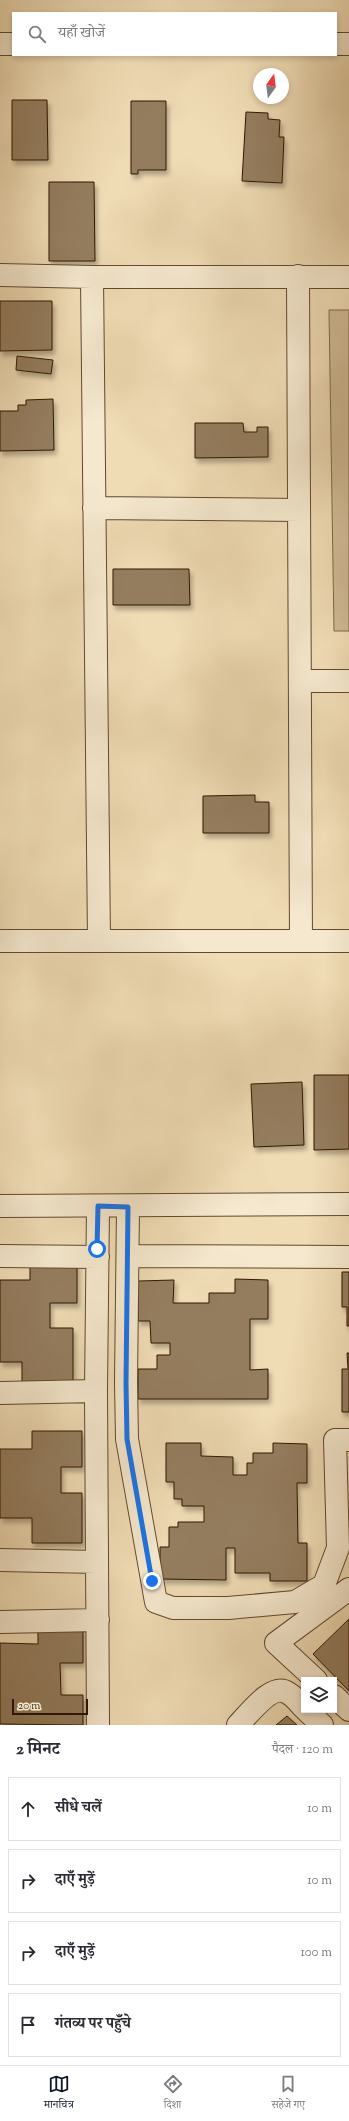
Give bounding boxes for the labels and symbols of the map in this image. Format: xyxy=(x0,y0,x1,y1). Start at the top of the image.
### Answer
north arrow xyxy=(253,68,289,104)
route start xyxy=(88,1240,106,1258)
route end xyxy=(143,1572,161,1590)
scale bar xyxy=(12,1697,88,1716)

